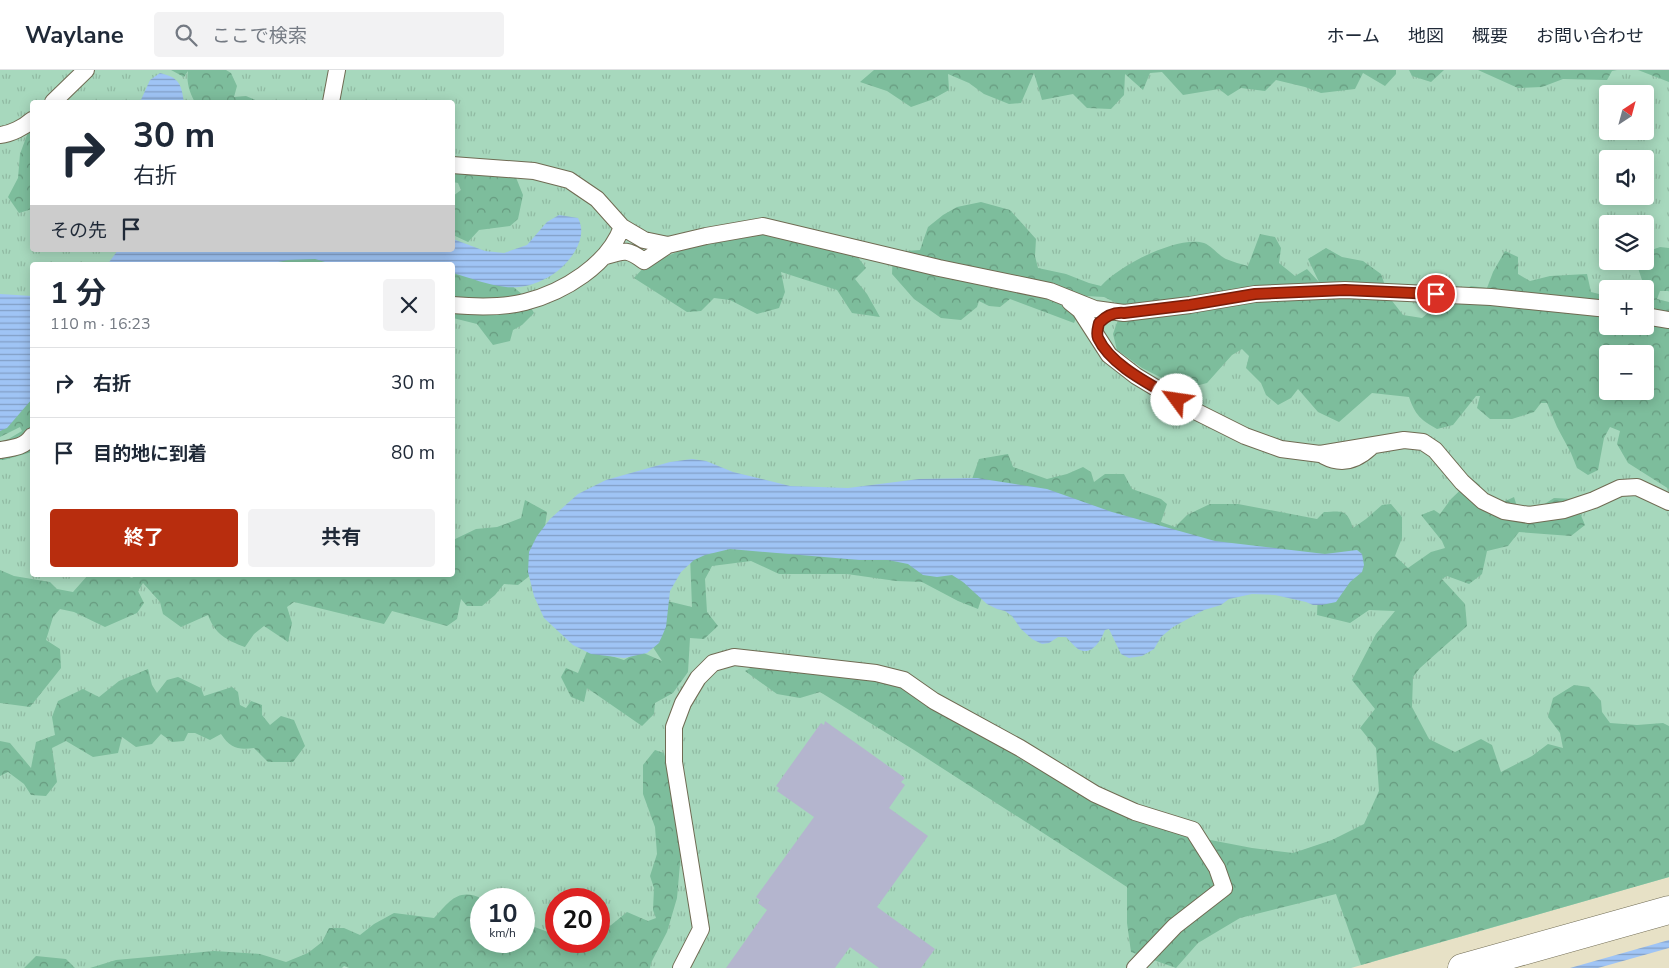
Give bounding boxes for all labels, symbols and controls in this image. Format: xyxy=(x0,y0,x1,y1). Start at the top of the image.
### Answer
search box xyxy=(154,12,504,57)
text: Waylane xyxy=(25,19,124,51)
icon: search xyxy=(172,21,200,49)
text: ここで検索 xyxy=(212,23,307,49)
text: ホーム xyxy=(1327,24,1380,48)
text: 地図 xyxy=(1408,24,1444,48)
text: 概要 xyxy=(1472,24,1508,48)
text: お問い合わせ xyxy=(1536,24,1644,48)
north arrow xyxy=(1599,85,1654,140)
map controls xyxy=(1599,85,1654,400)
text: 30 m xyxy=(133,112,215,159)
icon: right xyxy=(50,120,115,185)
button: sound xyxy=(1599,150,1654,205)
text: 右折 xyxy=(133,161,177,191)
icon: arrive xyxy=(117,215,145,243)
button: layers xyxy=(1599,215,1654,270)
text: その先 xyxy=(50,218,107,244)
text: 1 分 xyxy=(50,273,106,314)
pin xyxy=(1415,273,1457,315)
button: close xyxy=(383,279,435,331)
icon: arrive xyxy=(1422,280,1450,308)
button: + xyxy=(1599,280,1654,335)
text: 110 m · 16:23 xyxy=(50,313,151,335)
button: − xyxy=(1599,345,1654,400)
icon: right xyxy=(50,369,78,397)
text: 30 m xyxy=(391,370,435,396)
text: 右折 xyxy=(93,371,131,397)
position arrow xyxy=(1150,373,1202,425)
icon: arrive xyxy=(50,439,78,467)
text: 80 m xyxy=(391,440,435,466)
text: 目的地に到着 xyxy=(93,441,207,467)
button: 終了 xyxy=(50,509,238,567)
button: 共有 xyxy=(248,509,435,567)
speed limit sign: 20 xyxy=(545,888,610,953)
text: 10 xyxy=(487,897,518,931)
text: km/h xyxy=(489,925,516,941)

